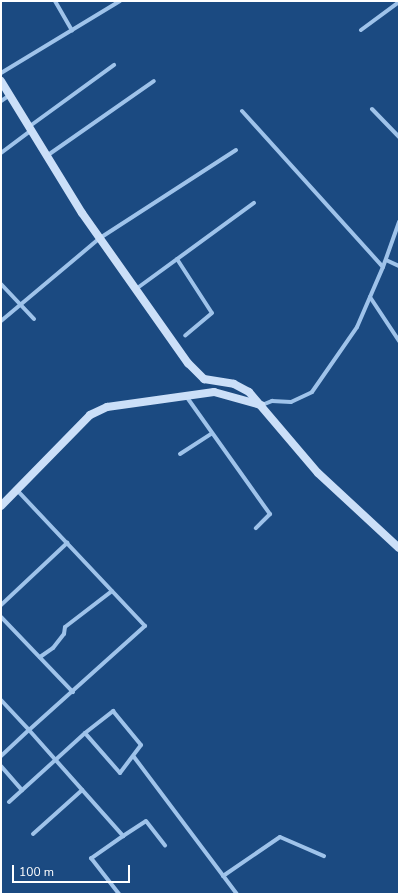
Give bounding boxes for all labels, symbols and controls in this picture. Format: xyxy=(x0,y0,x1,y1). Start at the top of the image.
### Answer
scale bar xyxy=(14,857,132,883)
text: 100 m xyxy=(19,864,54,880)

